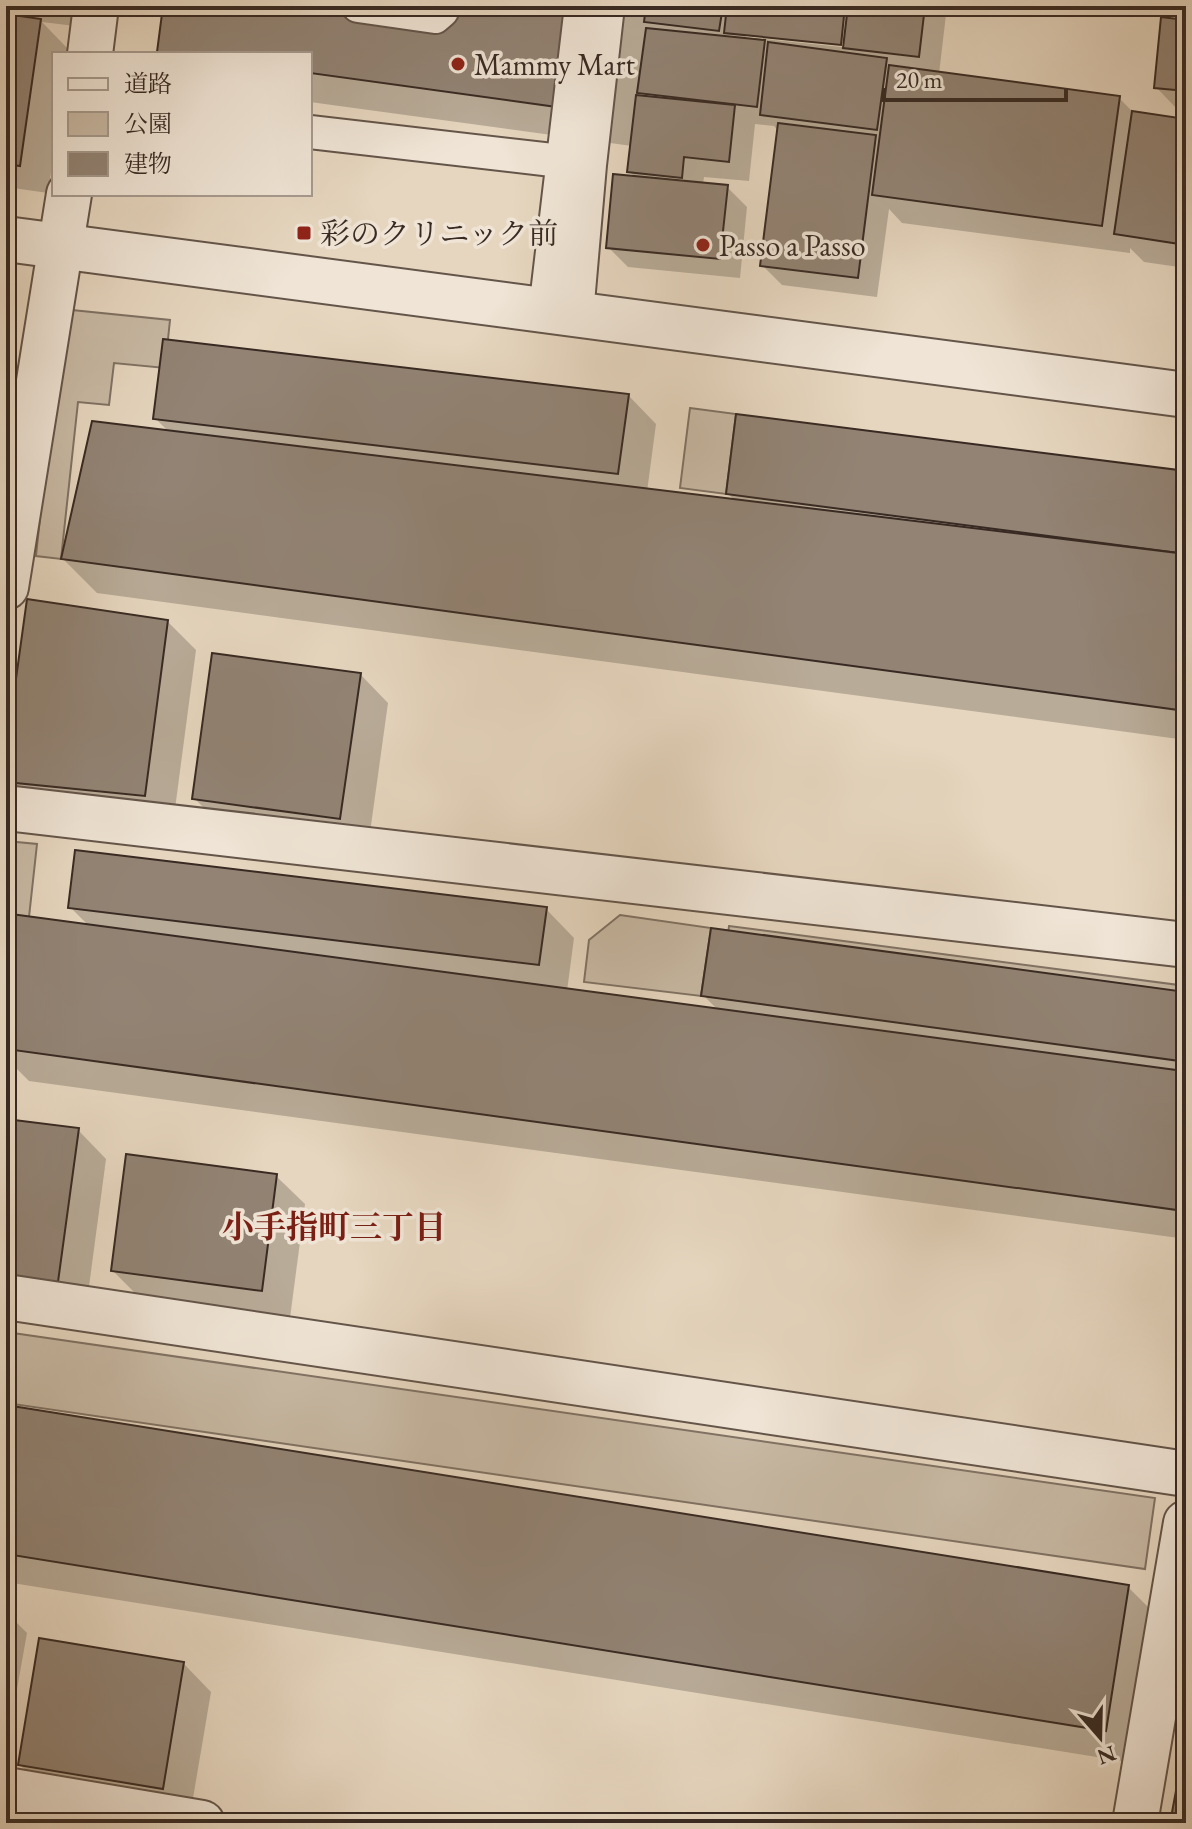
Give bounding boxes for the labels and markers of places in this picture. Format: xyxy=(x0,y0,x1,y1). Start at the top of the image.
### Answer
place label: Mammy Mart xyxy=(474,45,635,84)
marker: Mammy Mart xyxy=(449,55,467,73)
place label: 彩のクリニック前 xyxy=(320,214,558,253)
marker: 彩のクリニック前 xyxy=(295,224,313,242)
place label: Passo a Passo xyxy=(719,226,866,265)
marker: Passo a Passo xyxy=(694,236,712,254)

